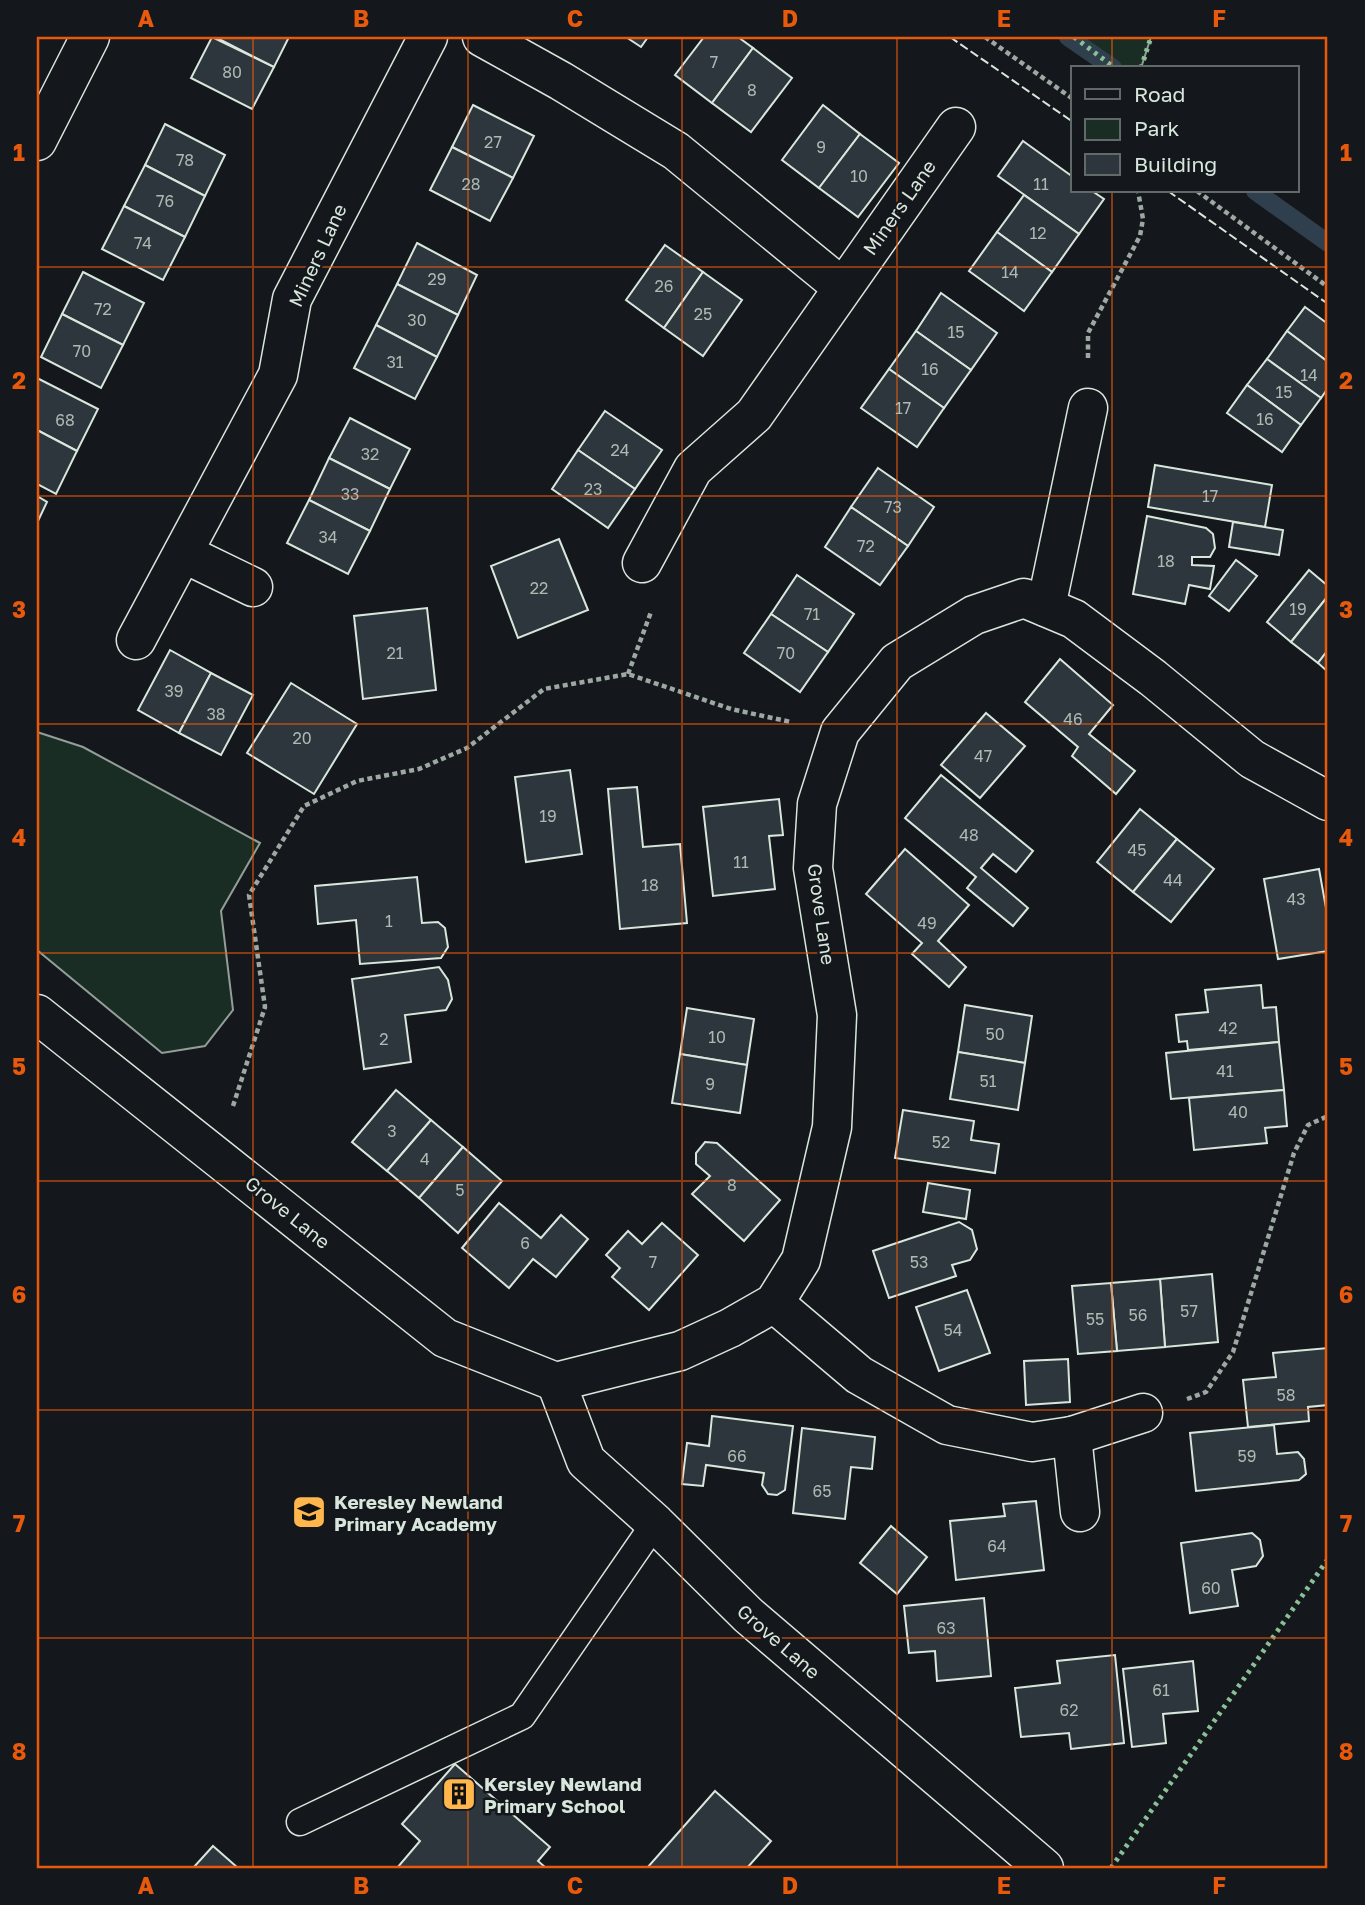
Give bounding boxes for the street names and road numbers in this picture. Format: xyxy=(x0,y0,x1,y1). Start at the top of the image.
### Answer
street label: Miners Lane xyxy=(858,155,940,259)
street label: Miners Lane xyxy=(283,200,351,310)
street label: Grove Lane xyxy=(804,862,840,966)
street label: Grove Lane xyxy=(241,1171,335,1253)
street label: Grove Lane xyxy=(733,1599,825,1683)

